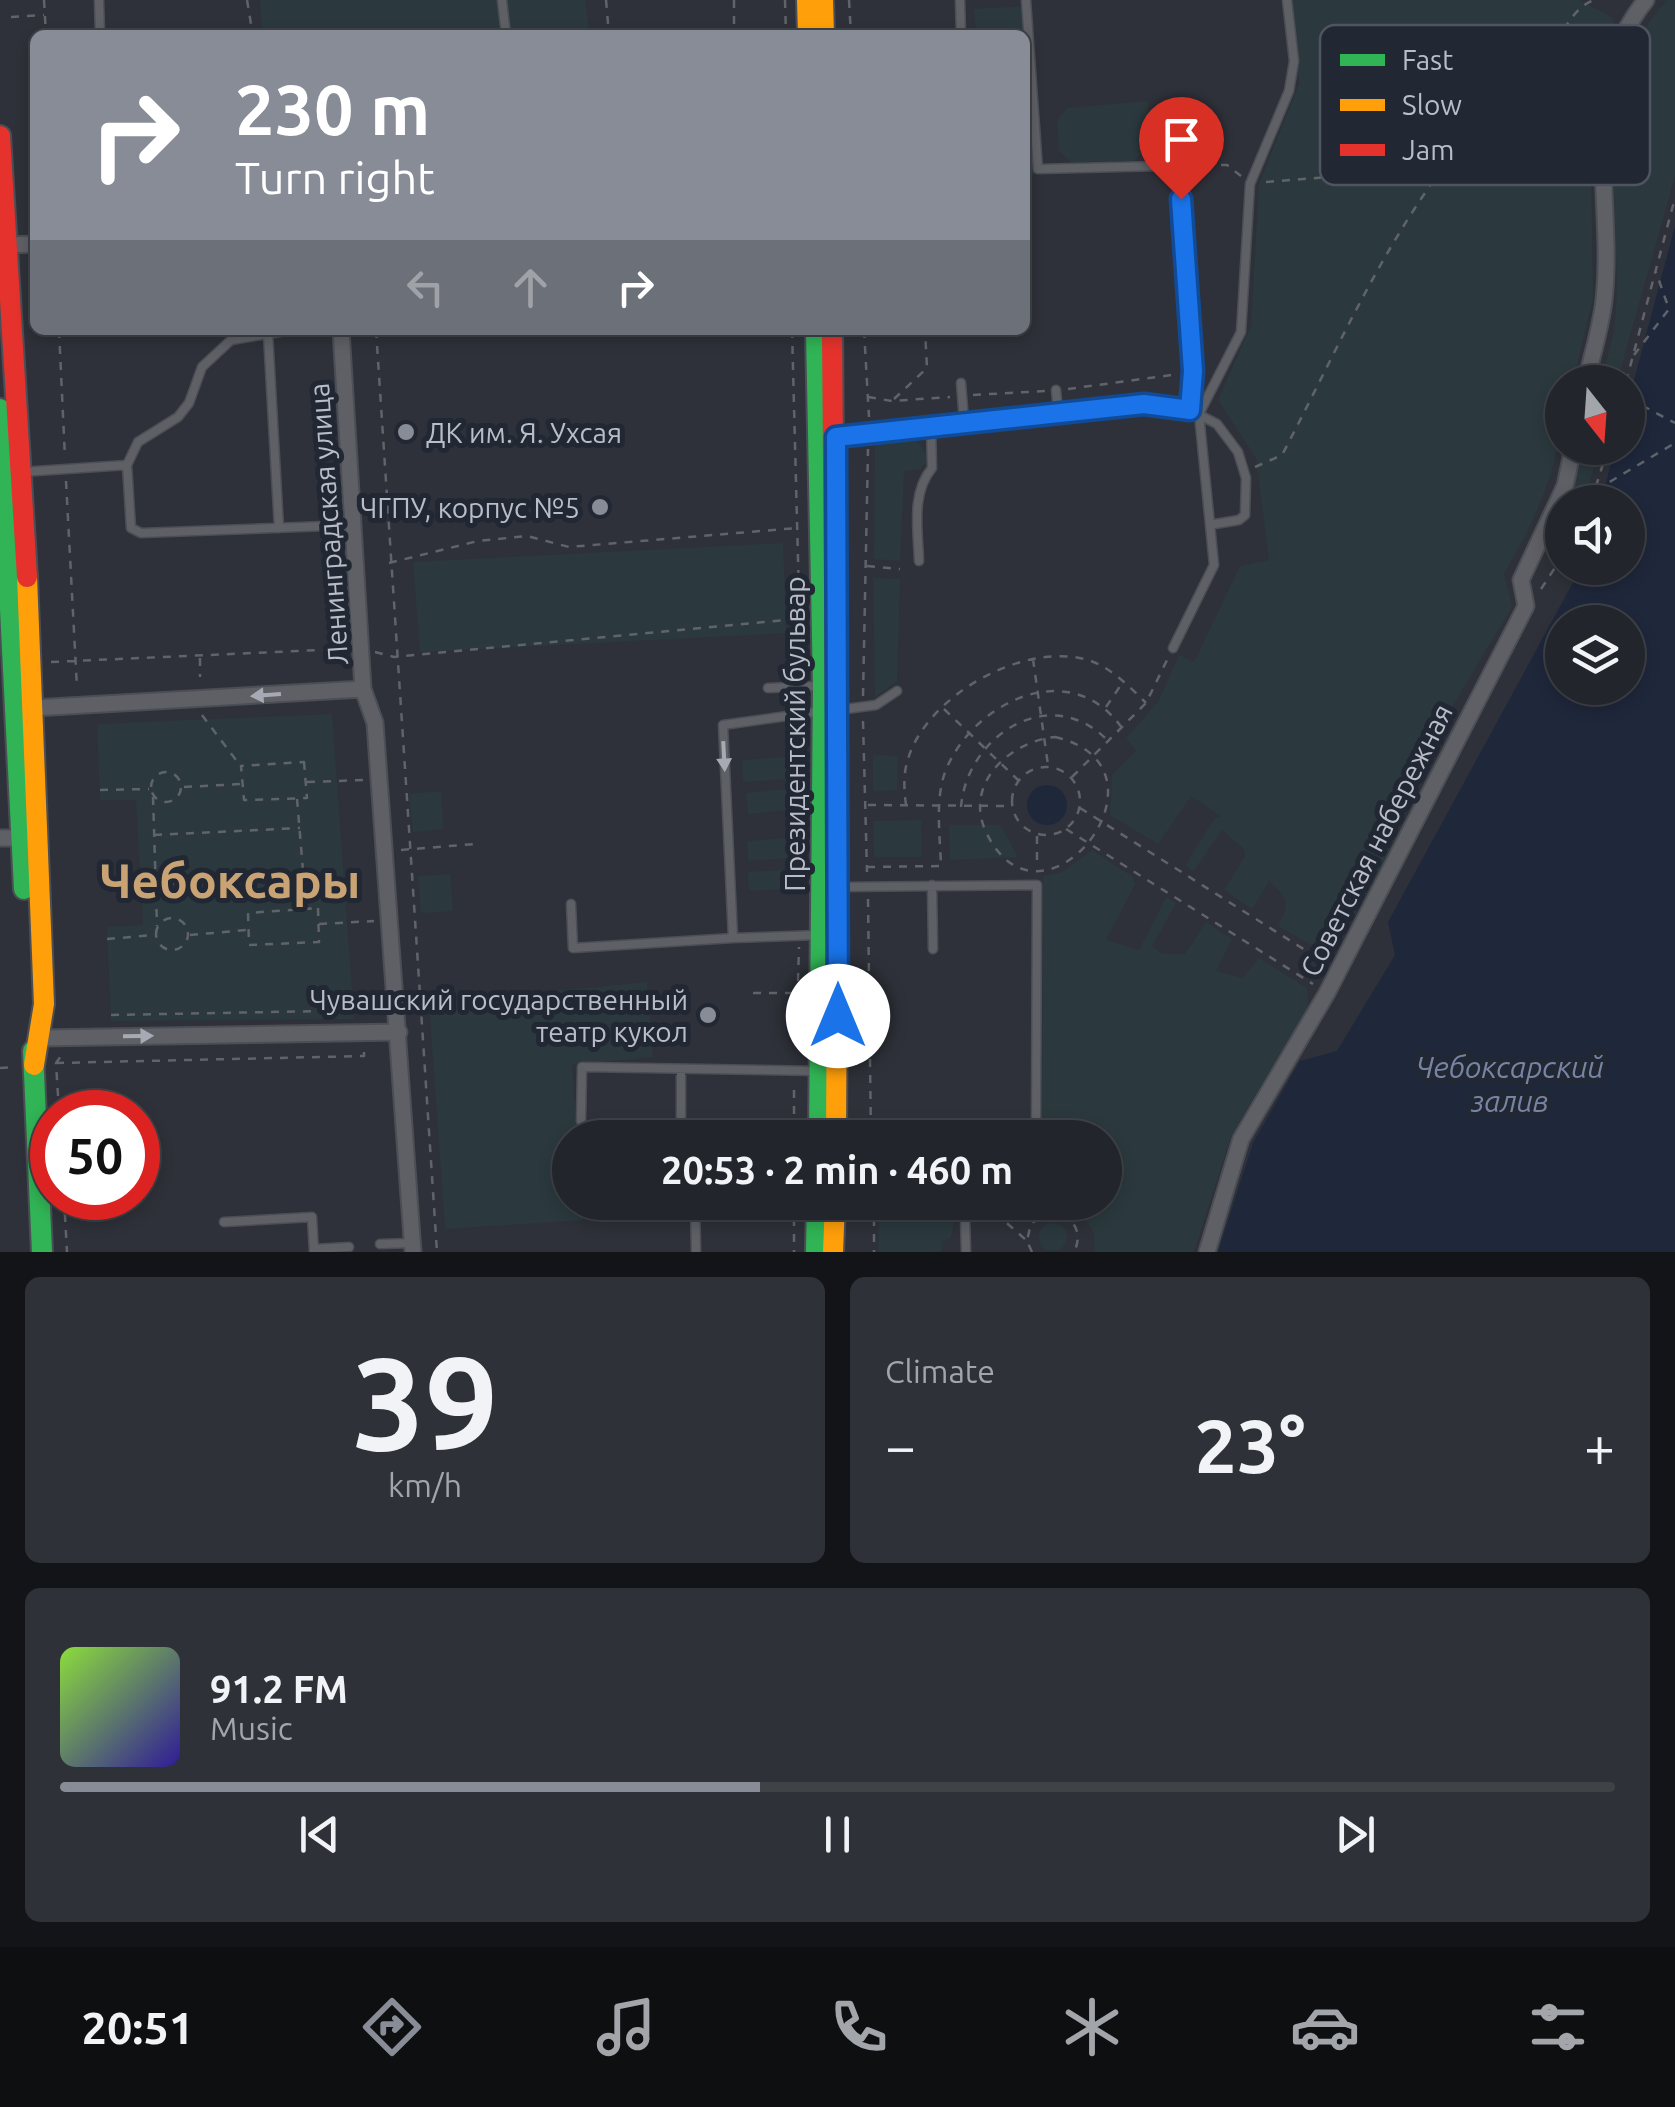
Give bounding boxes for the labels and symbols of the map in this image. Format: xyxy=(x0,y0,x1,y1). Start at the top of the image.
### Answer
legend xyxy=(1320,25,1650,185)
text: Fast xyxy=(1402,44,1453,75)
text: Slow xyxy=(1402,89,1462,120)
pin xyxy=(1139,97,1224,200)
text: Jam xyxy=(1402,134,1454,165)
north arrow xyxy=(1545,365,1645,465)
street label: Ленинградская улица xyxy=(303,382,353,666)
place label: ДК им. Я. Ухсая xyxy=(426,417,622,448)
marker: ДК им. Я. Ухсая xyxy=(395,421,417,443)
place label: ЧГПУ, корпус №5 xyxy=(360,492,580,523)
marker: ЧГПУ, корпус №5 xyxy=(589,496,611,518)
street label: Президентский бульвар xyxy=(779,576,810,892)
one-way arrow xyxy=(249,687,281,703)
street label: Советская набережная xyxy=(1294,699,1458,981)
one-way arrow xyxy=(716,741,732,773)
district label: Чебоксары xyxy=(100,853,360,907)
position arrow xyxy=(786,964,890,1068)
place label: Чувашский государственный театр кукол xyxy=(310,984,688,1047)
marker: Чувашский государственный театр кукол xyxy=(697,1004,719,1026)
one-way arrow xyxy=(123,1028,155,1044)
water label: Чебоксарский залив xyxy=(1416,1050,1604,1118)
speed limit sign: 50 xyxy=(30,1090,160,1220)

